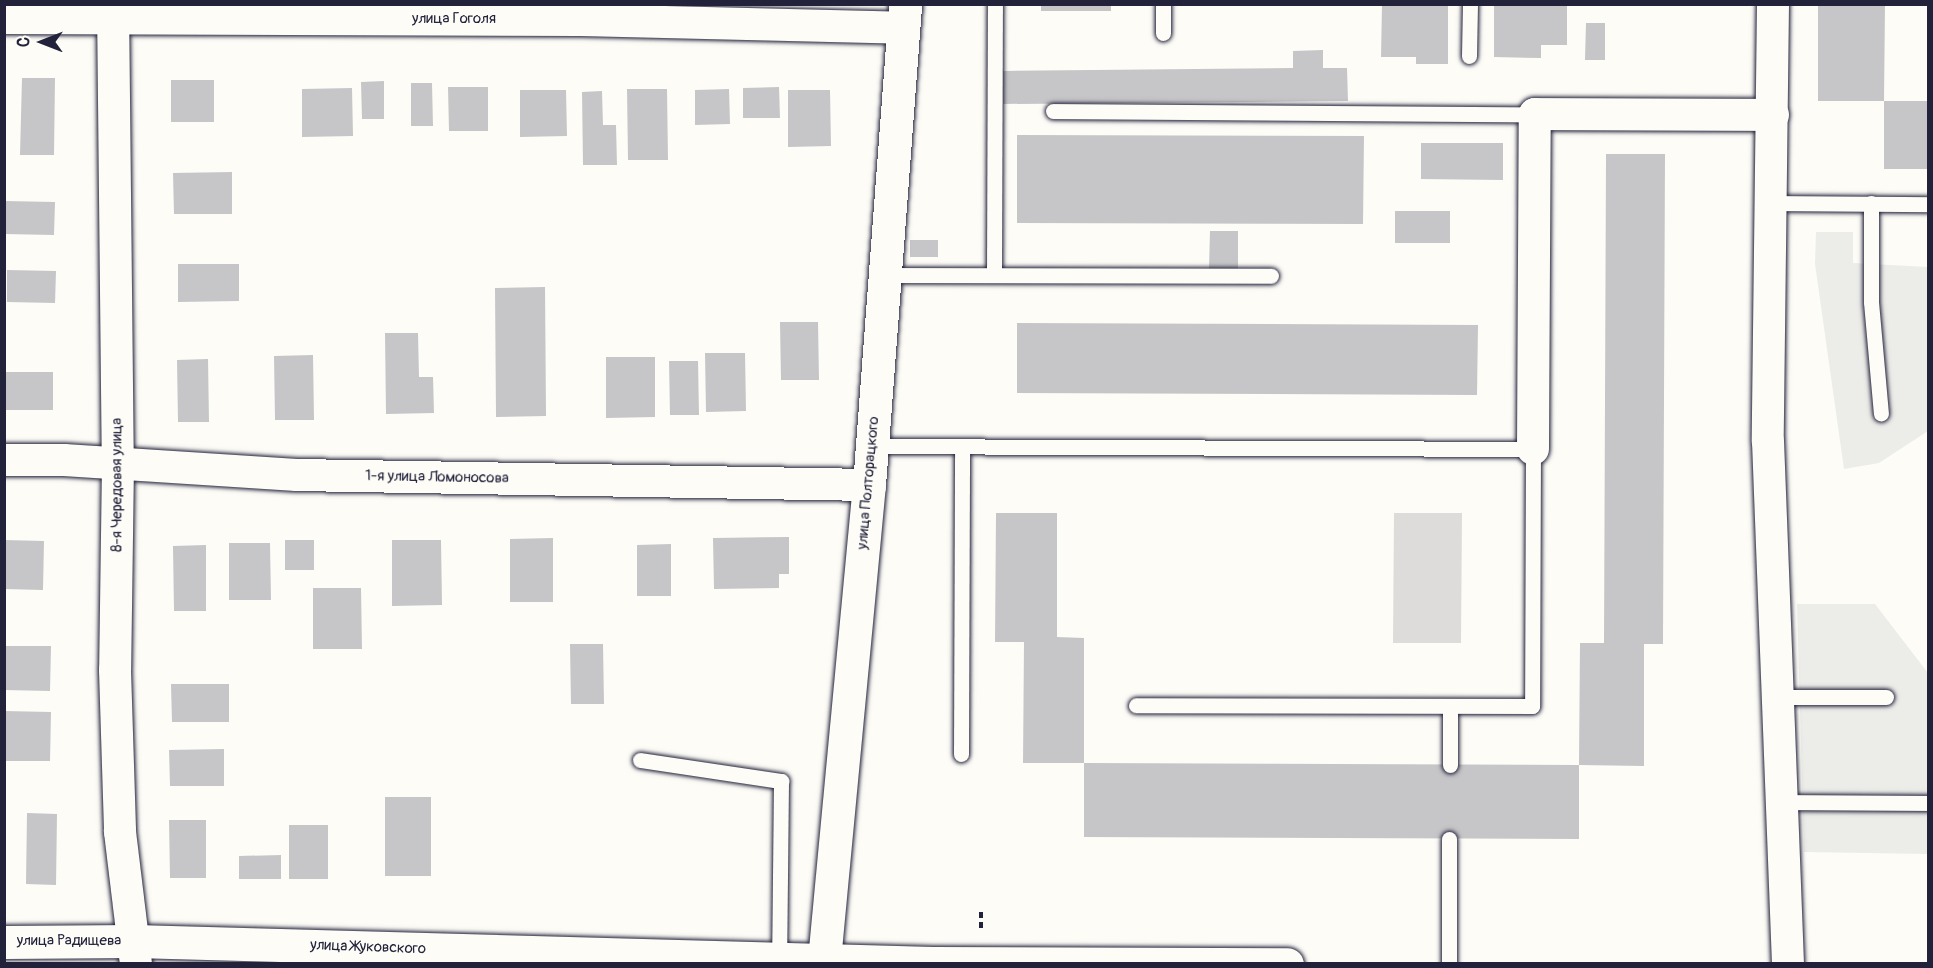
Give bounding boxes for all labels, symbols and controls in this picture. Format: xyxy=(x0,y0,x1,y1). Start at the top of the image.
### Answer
street label: улица Гоголя xyxy=(412,10,496,28)
north arrow xyxy=(12,12,72,72)
text: С xyxy=(14,37,34,47)
street label: улица Полторацкого xyxy=(853,416,883,550)
street label: 8-я Чередовая улица xyxy=(108,418,126,552)
street label: 1-я улица Ломоносова xyxy=(365,467,509,487)
street label: улица Радищева xyxy=(17,932,121,950)
street label: улица Жуковского xyxy=(310,936,426,958)

